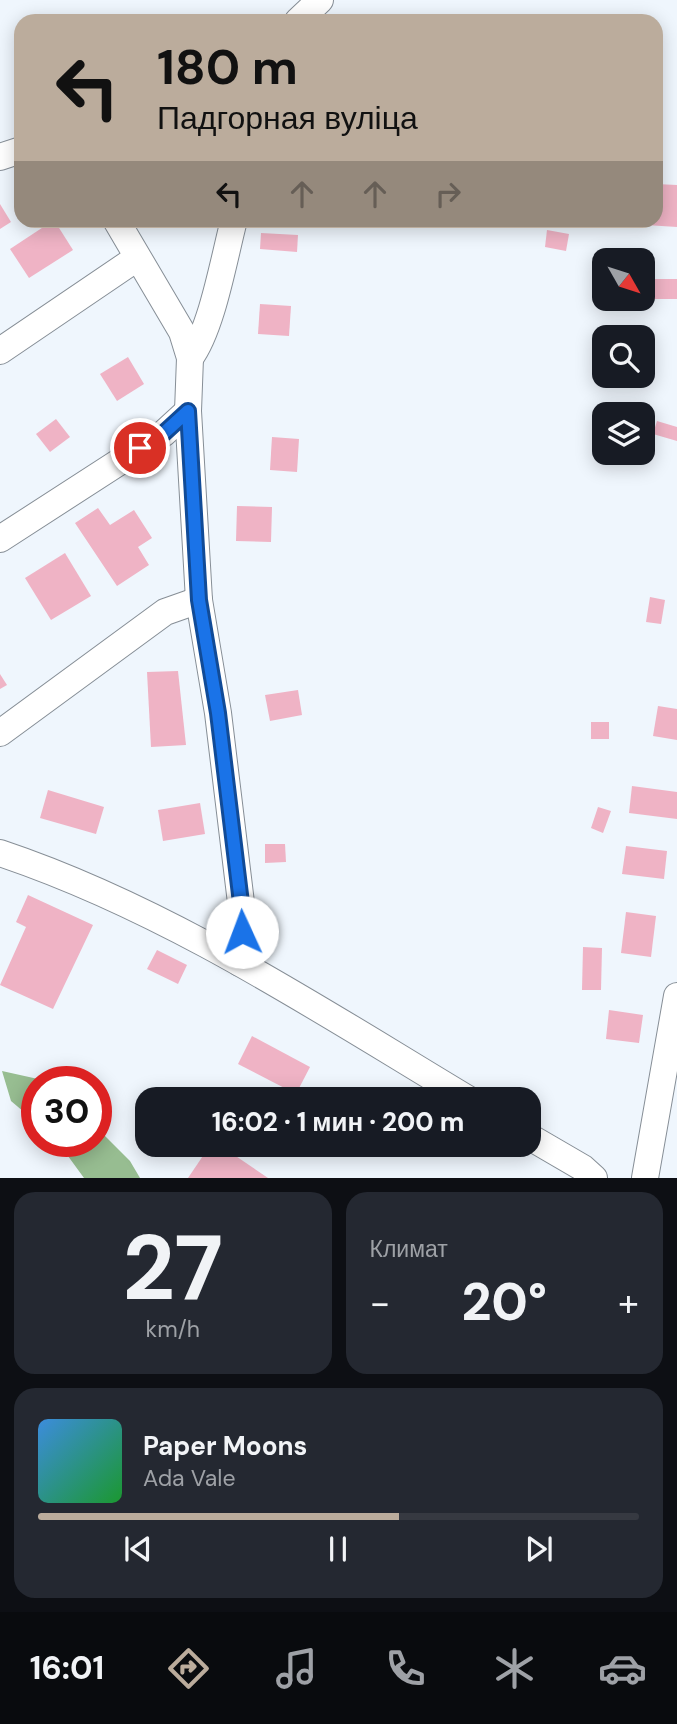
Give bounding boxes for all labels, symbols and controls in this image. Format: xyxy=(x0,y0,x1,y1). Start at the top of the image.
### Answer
text: 180 m xyxy=(157,35,298,99)
icon: left xyxy=(42,42,133,133)
text: Падгорная вуліца xyxy=(157,97,418,139)
icon: left xyxy=(210,175,248,213)
icon: ahead xyxy=(283,175,321,213)
icon: ahead xyxy=(356,175,394,213)
icon: right xyxy=(429,175,467,213)
north arrow xyxy=(592,248,654,312)
map controls xyxy=(592,248,655,465)
button: search xyxy=(592,325,655,388)
button: layers xyxy=(592,402,655,465)
pin xyxy=(110,418,170,478)
icon: arrive xyxy=(121,429,159,467)
position arrow xyxy=(205,895,279,969)
speed limit sign: 30 xyxy=(21,1066,112,1157)
text: 16:02 · 1 мин · 200 m xyxy=(212,1105,464,1139)
text: 27 xyxy=(122,1209,223,1327)
text: Климат xyxy=(370,1234,448,1264)
text: 20° xyxy=(461,1268,547,1336)
text: − xyxy=(370,1278,390,1328)
text: + xyxy=(618,1278,639,1328)
text: km/h xyxy=(146,1314,200,1344)
text: Paper Moons xyxy=(143,1429,307,1463)
text: Ada Vale xyxy=(143,1463,236,1493)
icon: previous xyxy=(119,1530,157,1568)
icon: pause xyxy=(319,1530,357,1568)
icon: next xyxy=(520,1530,558,1568)
icon: directions xyxy=(164,1644,213,1693)
icon: music xyxy=(272,1644,321,1693)
icon: phone xyxy=(381,1644,430,1693)
icon: climate xyxy=(490,1644,539,1693)
icon: car xyxy=(598,1644,647,1693)
text: 16:01 xyxy=(30,1647,104,1689)

